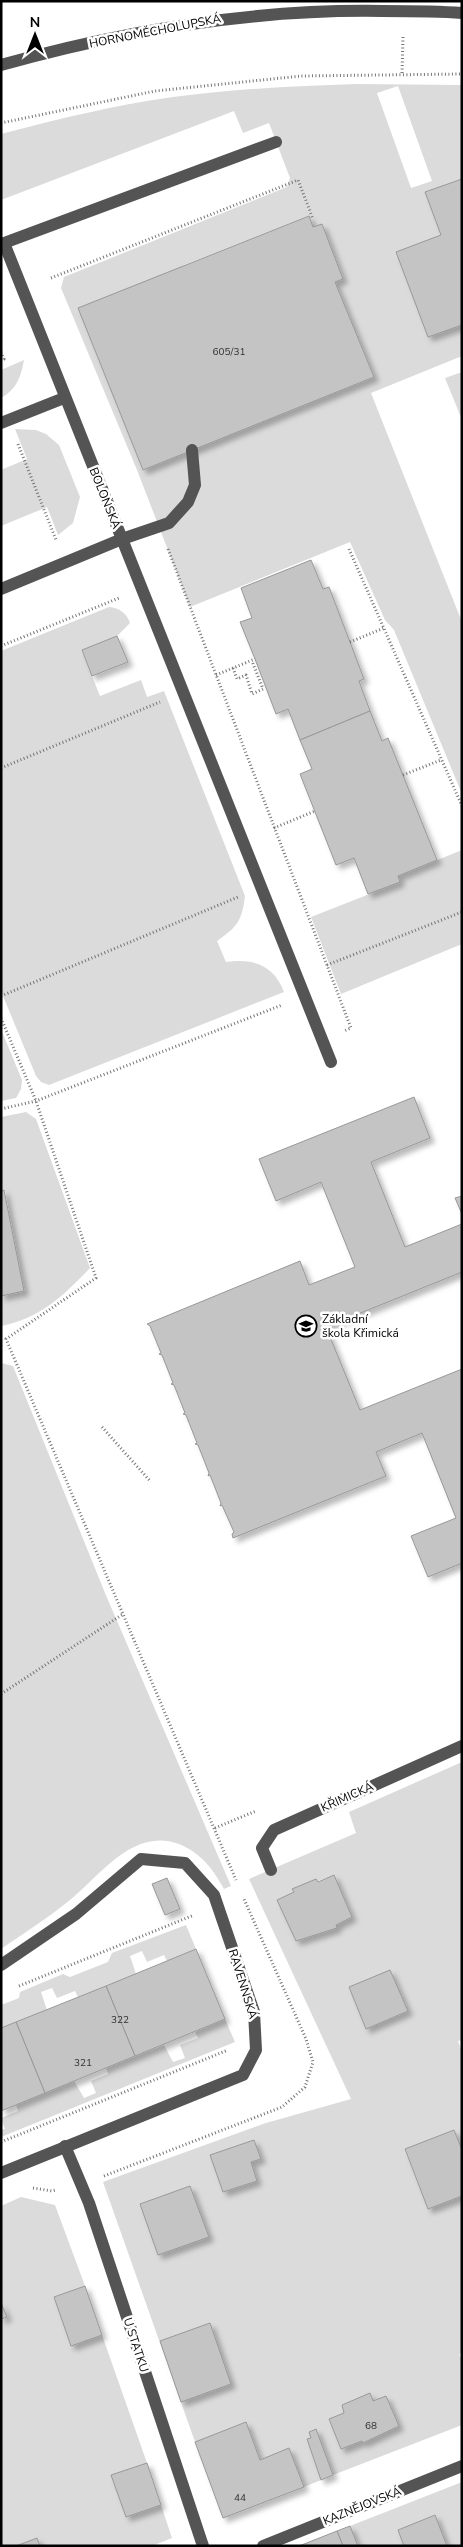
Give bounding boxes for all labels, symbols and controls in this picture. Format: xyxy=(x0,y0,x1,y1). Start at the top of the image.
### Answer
north arrow xyxy=(10,10,60,60)
street label: HORNOMĚCHOLUPSKÁ xyxy=(88,10,222,52)
text: N xyxy=(30,13,40,32)
house number: 605/31 xyxy=(213,345,245,359)
street label: BOLOŇSKÁ xyxy=(85,465,125,531)
place label: Základní škola Křimická xyxy=(322,1311,399,1341)
school or university icon: Základní škola Křimická xyxy=(294,1314,318,1338)
street label: KŘIMICKÁ xyxy=(318,1778,376,1816)
street label: RAVENNSKÁ xyxy=(225,1947,261,2021)
house number: 322 xyxy=(111,2013,129,2027)
house number: 321 xyxy=(74,2056,92,2070)
street label: U STATKU xyxy=(120,2316,152,2374)
house number: 68 xyxy=(365,2419,377,2433)
street label: KAZNĚJOVSKÁ xyxy=(320,2483,404,2529)
house number: 44 xyxy=(234,2491,246,2505)

